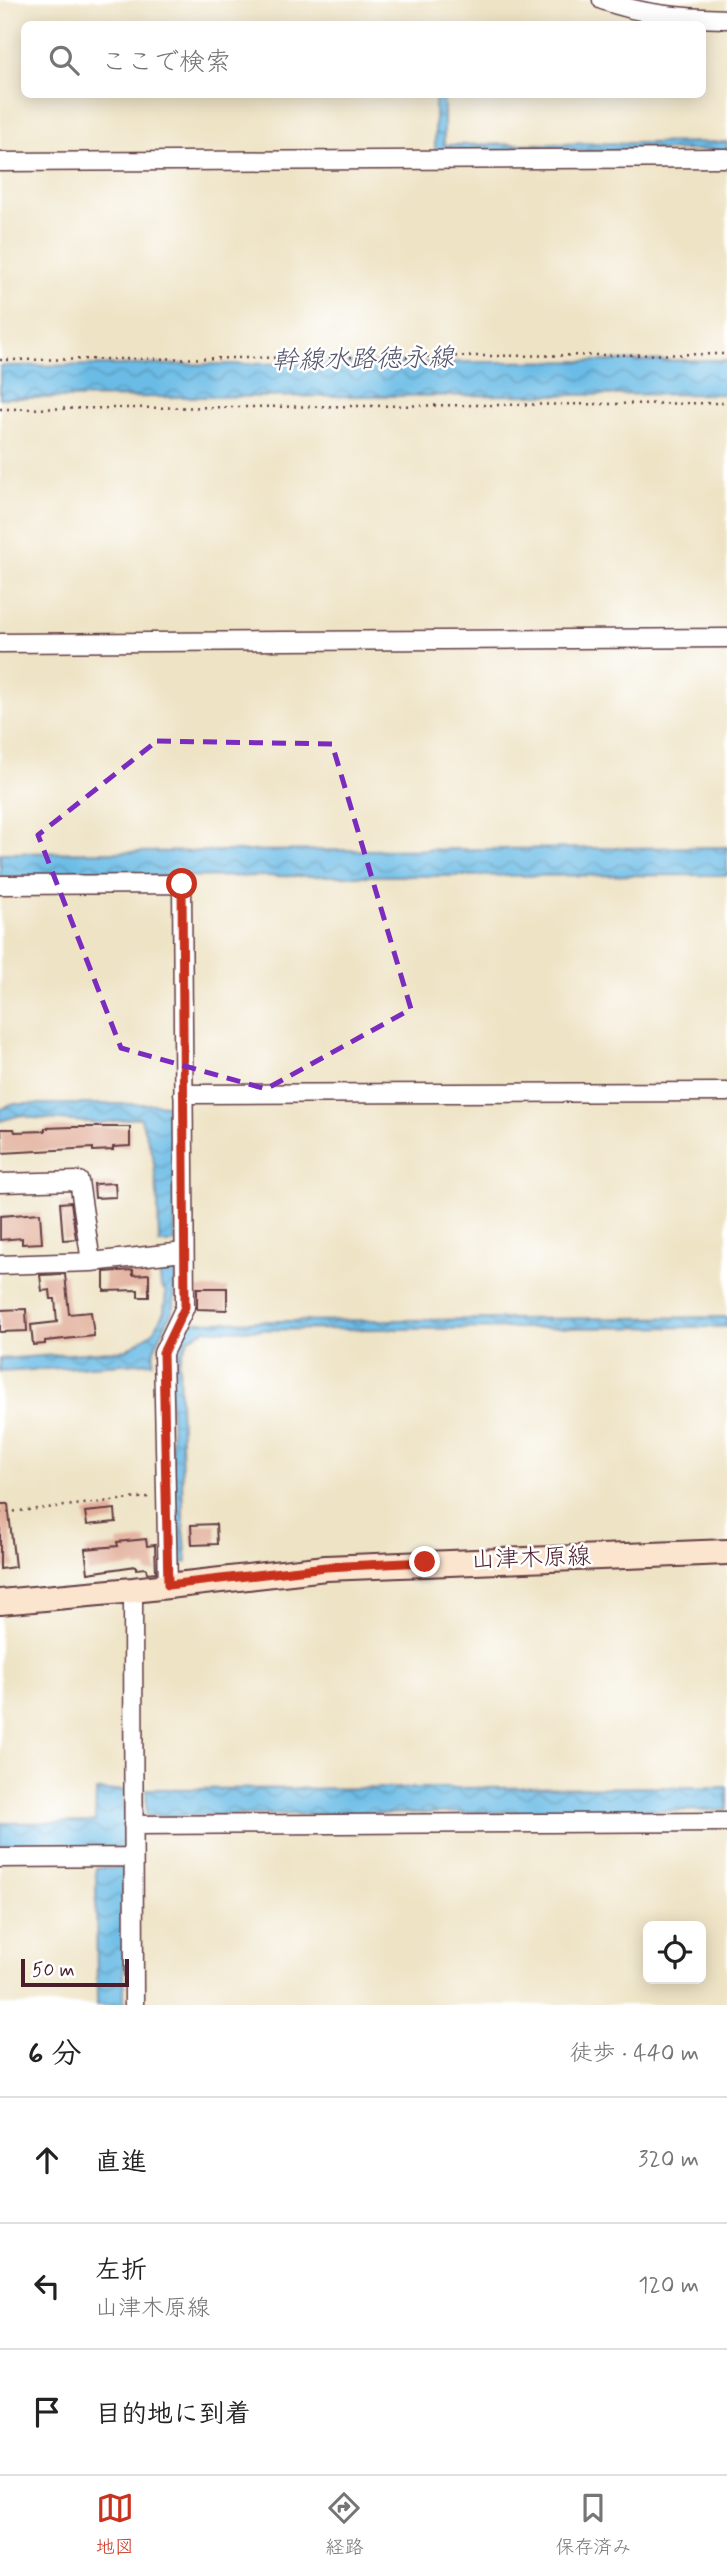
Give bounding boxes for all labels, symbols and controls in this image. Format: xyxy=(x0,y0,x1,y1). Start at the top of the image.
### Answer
search box xyxy=(21,21,706,98)
icon: search xyxy=(45,41,83,79)
text: ここで検索 xyxy=(101,46,231,80)
water label: 幹線水路徳永線 xyxy=(272,341,455,379)
route start xyxy=(166,868,197,899)
street label: 山津木原線 xyxy=(470,1541,592,1577)
route end xyxy=(409,1546,440,1577)
map controls xyxy=(643,1921,706,1984)
button: locate xyxy=(643,1921,706,1984)
scale bar xyxy=(21,1956,130,1988)
text: 50 m xyxy=(32,1958,75,1983)
text: 6 分 xyxy=(28,2035,81,2074)
text: 徒歩 · 440 m xyxy=(570,2039,699,2069)
icon: ahead xyxy=(28,2141,66,2179)
text: 320 m xyxy=(638,2145,699,2175)
text: 直進 xyxy=(95,2146,147,2180)
text: 左折 xyxy=(95,2254,147,2288)
icon: left xyxy=(28,2267,66,2305)
text: 120 m xyxy=(638,2271,699,2301)
text: 山津木原線 xyxy=(95,2294,210,2324)
icon: arrive xyxy=(28,2393,66,2431)
text: 目的地に到着 xyxy=(95,2398,251,2432)
tab: 地図 xyxy=(96,2489,134,2560)
tab: 経路 xyxy=(325,2489,363,2560)
tab: 保存済み xyxy=(555,2489,631,2560)

